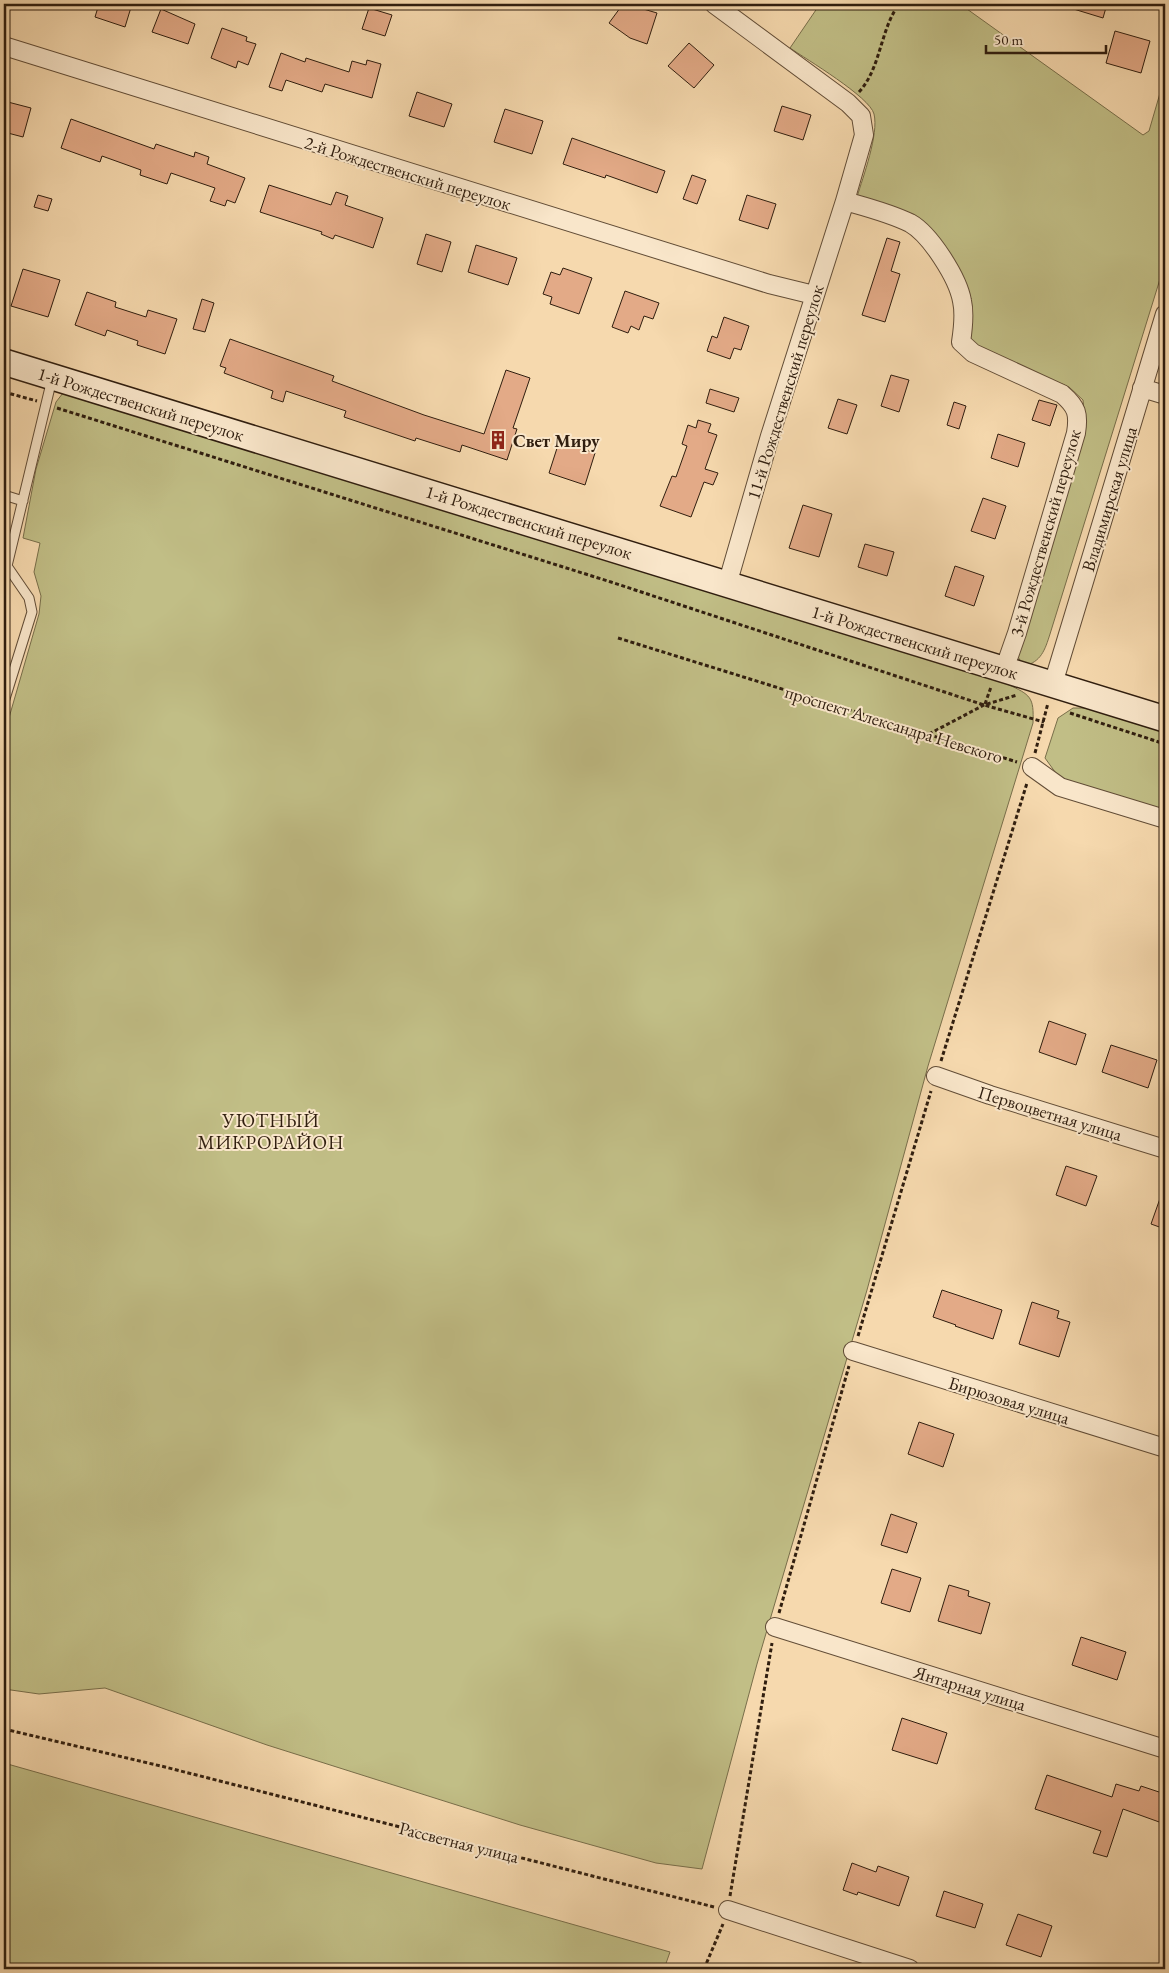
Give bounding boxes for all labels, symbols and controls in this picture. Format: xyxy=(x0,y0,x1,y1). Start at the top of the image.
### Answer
scale bar xyxy=(986,22,1106,54)
text: 50 m xyxy=(994,30,1023,49)
street label: 2-й Рождественский переулок xyxy=(302,131,514,216)
street label: 11-й Рождественский переулок xyxy=(741,281,829,502)
street label: 1-й Рождественский переулок xyxy=(35,362,247,447)
street label: Владимирская улица xyxy=(1076,423,1142,574)
street label: 3-й Рождественский переулок xyxy=(1004,426,1086,639)
building icon: Свет Миру xyxy=(487,429,509,451)
place label: Свет Миру xyxy=(513,429,600,452)
street label: 1-й Рождественский переулок xyxy=(423,480,635,565)
street label: 1-й Рождественский переулок xyxy=(809,600,1021,685)
street label: проспект Александра Невского xyxy=(782,680,1006,768)
street label: Первоцветная улица xyxy=(975,1080,1126,1146)
district label: УЮТНЫЙ МИКРОРАЙОН xyxy=(198,1108,345,1155)
street label: Бирюзовая улица xyxy=(946,1371,1073,1430)
street label: Янтарная улица xyxy=(910,1660,1029,1716)
street label: Рассветная улица xyxy=(397,1816,522,1868)

